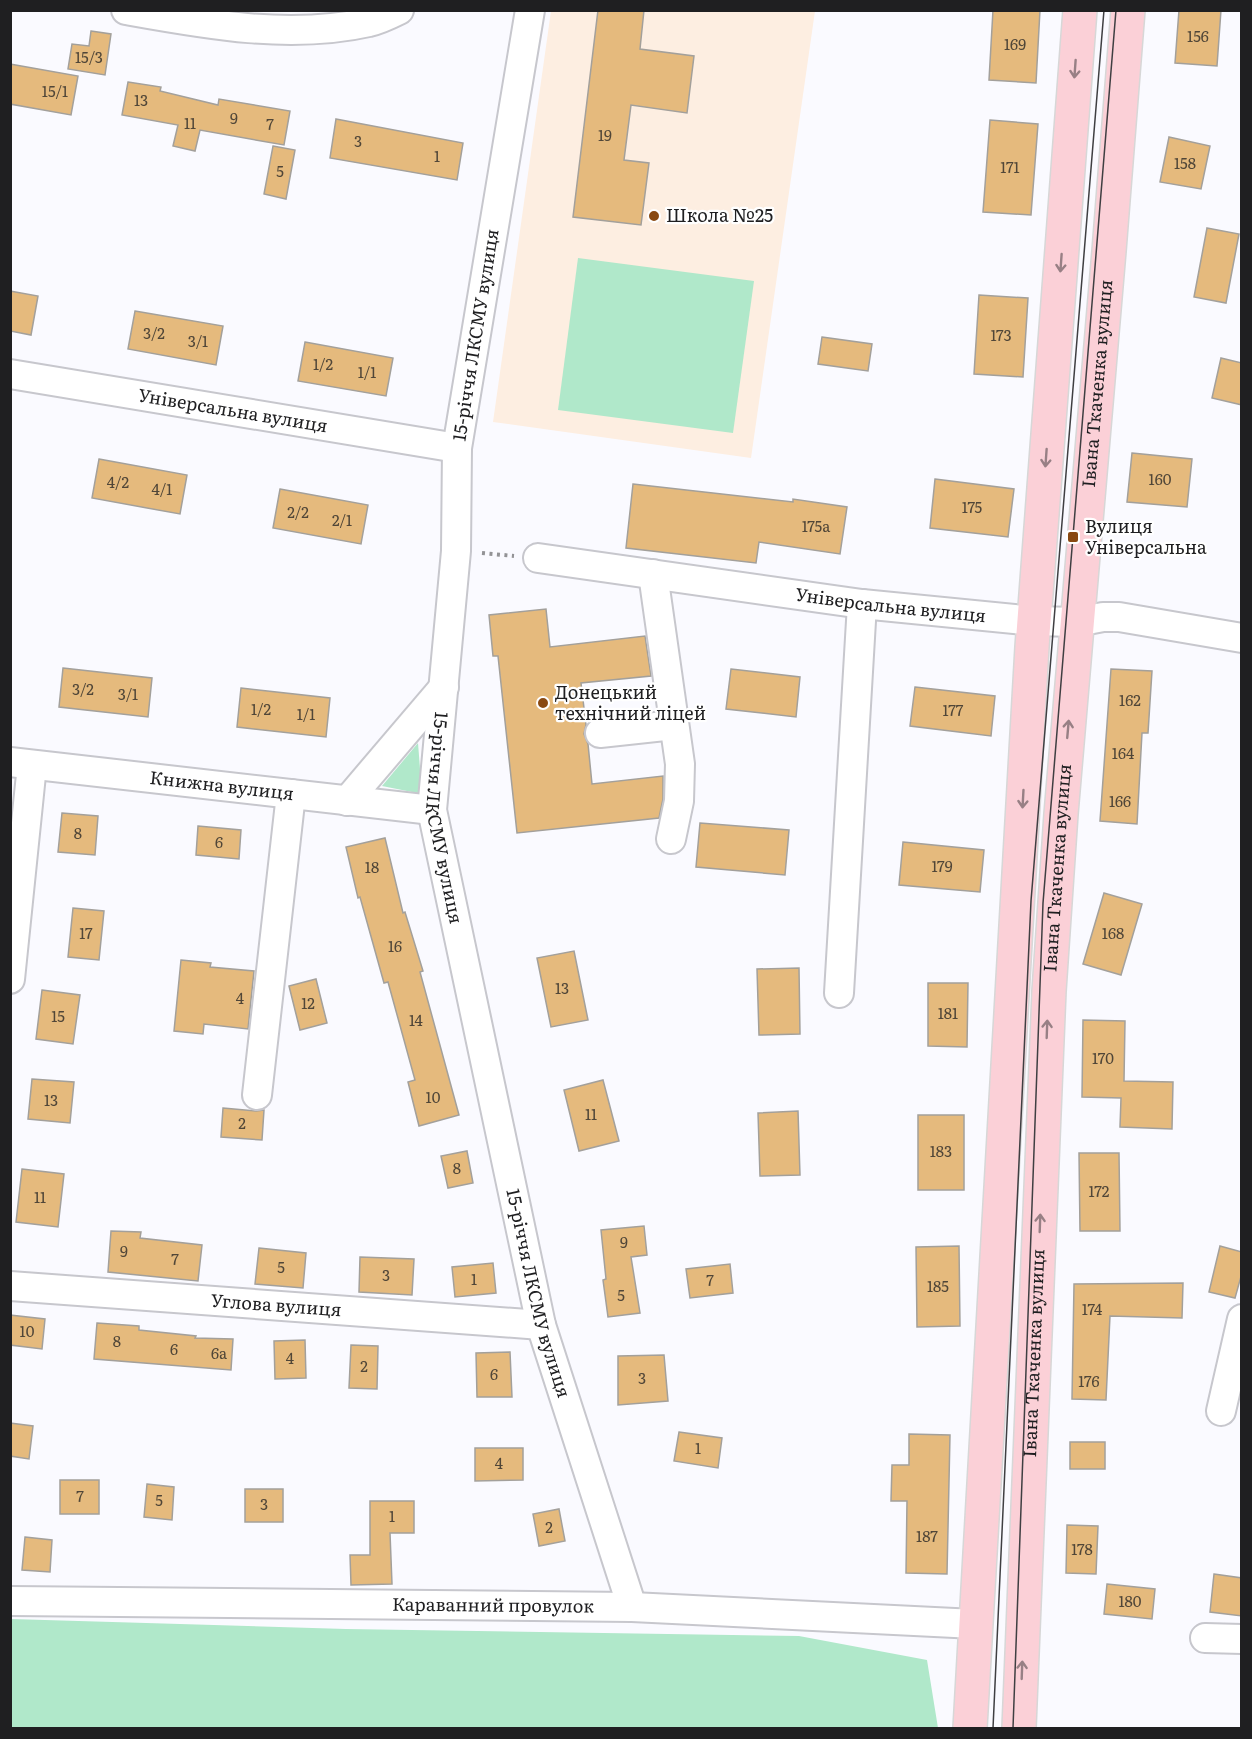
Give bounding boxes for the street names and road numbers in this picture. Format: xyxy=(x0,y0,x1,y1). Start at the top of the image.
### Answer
street label: 15-річчя ЛКСМУ вулиця xyxy=(444,227,505,443)
street label: Івана Ткаченка вулиця xyxy=(1074,278,1119,489)
street label: Універсальна вулиця xyxy=(136,380,330,438)
street label: Універсальна вулиця xyxy=(794,580,987,628)
street label: 15-річчя ЛКСМУ вулиця xyxy=(420,711,471,926)
street label: Книжна вулиця xyxy=(148,763,295,806)
street label: Івана Ткаченка вулиця xyxy=(1035,763,1077,973)
street label: 15-річчя ЛКСМУ вулиця xyxy=(500,1186,579,1401)
street label: Івана Ткаченка вулиця xyxy=(1015,1248,1050,1458)
street label: Углова вулиця xyxy=(210,1286,343,1322)
street label: Караванний провулок xyxy=(392,1590,594,1619)

